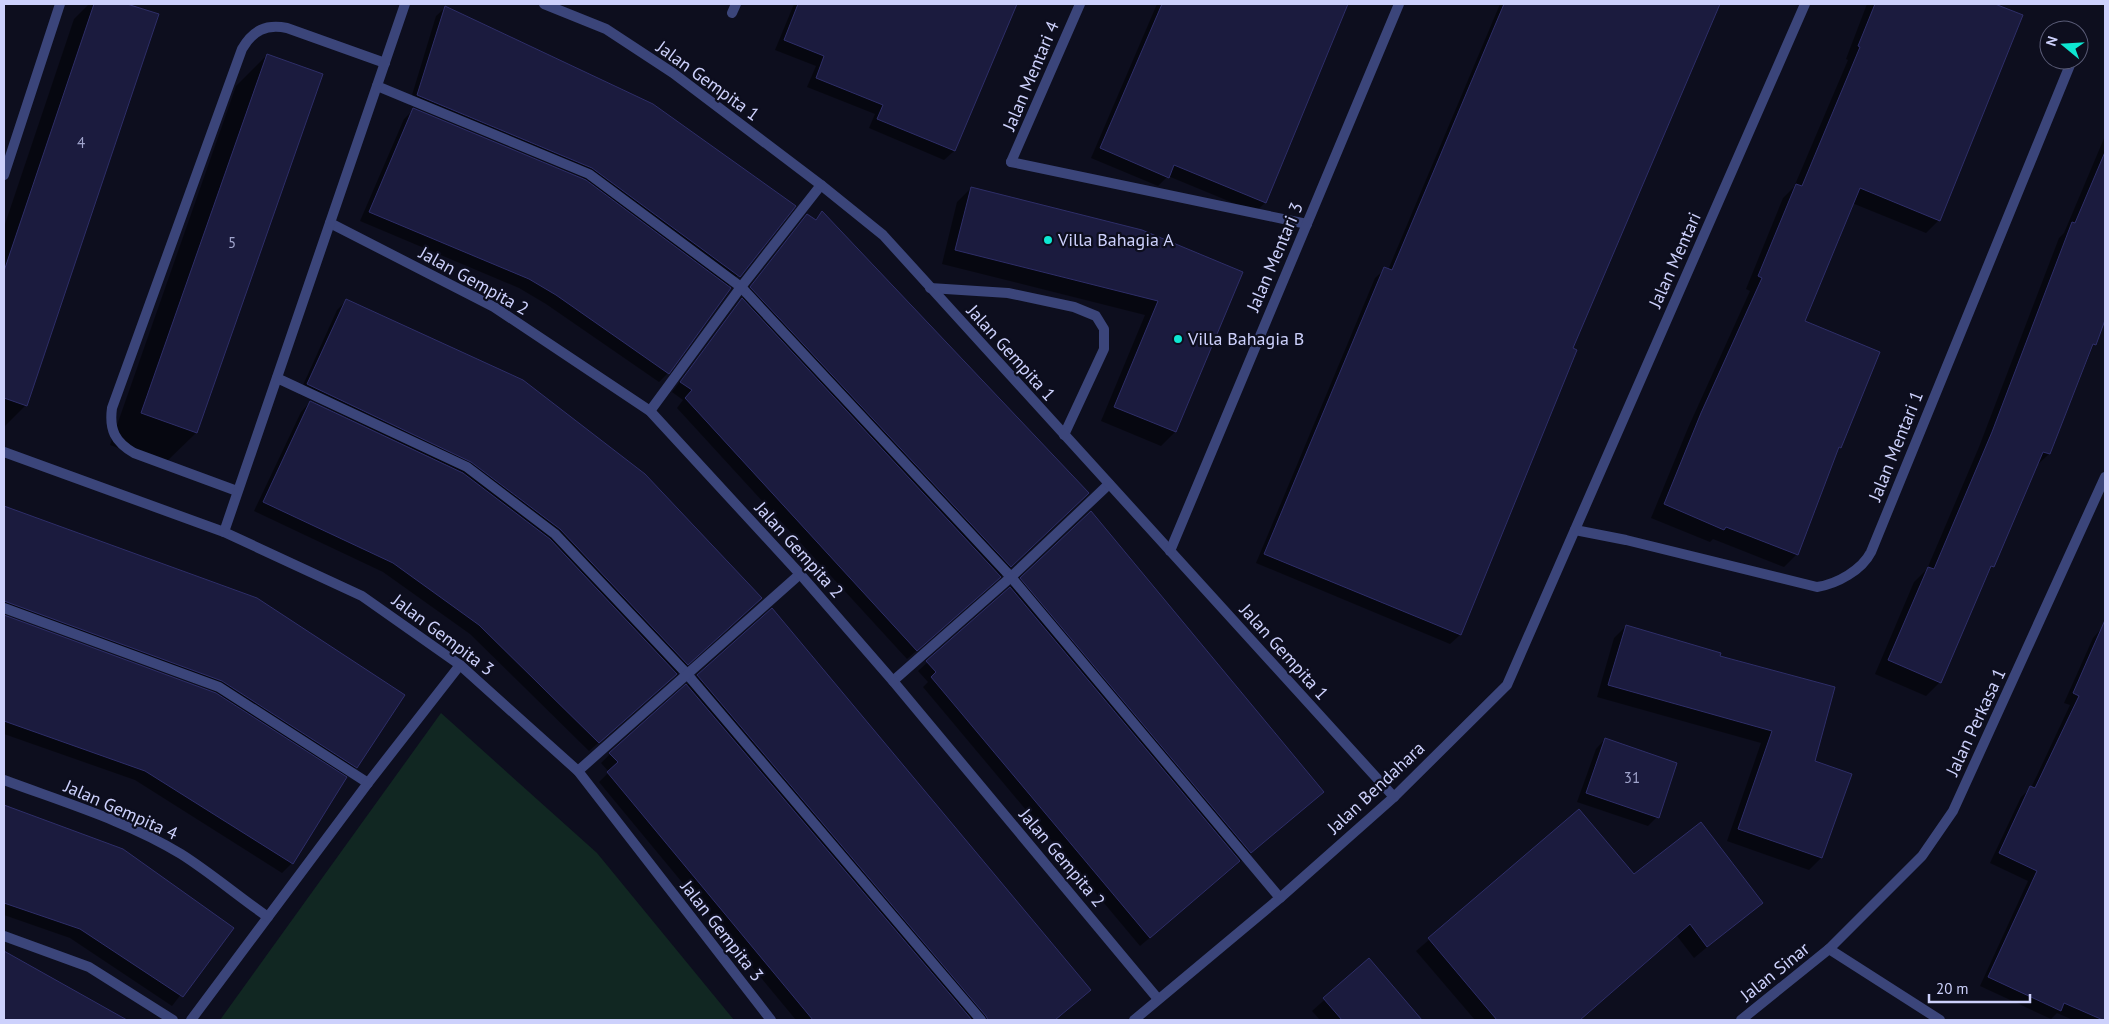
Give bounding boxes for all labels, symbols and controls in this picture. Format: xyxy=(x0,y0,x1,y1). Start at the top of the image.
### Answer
street label: Jalan Mentari 4 xyxy=(997,17,1064,135)
north arrow xyxy=(2039,20,2089,70)
text: N xyxy=(2042,34,2062,48)
street label: Jalan Gempita 1 xyxy=(651,35,764,126)
house number: 4 xyxy=(77,133,85,152)
street label: Jalan Mentari 3 xyxy=(1241,199,1308,316)
street label: Jalan Mentari xyxy=(1643,208,1706,312)
place label: Villa Bahagia A xyxy=(1057,228,1174,251)
house number: 5 xyxy=(228,233,236,252)
marker: Villa Bahagia A xyxy=(1042,234,1054,246)
street label: Jalan Gempita 2 xyxy=(414,240,533,320)
street label: Jalan Gempita 1 xyxy=(961,299,1061,406)
place label: Villa Bahagia B xyxy=(1187,327,1304,350)
marker: Villa Bahagia B xyxy=(1172,333,1184,345)
street label: Jalan Mentari 1 xyxy=(1863,387,1928,505)
street label: Jalan Gempita 2 xyxy=(749,496,849,603)
street label: Jalan Gempita 3 xyxy=(387,588,499,680)
street label: Jalan Gempita 1 xyxy=(1234,598,1334,705)
street label: Jalan Perkasa 1 xyxy=(1940,664,2011,780)
street label: Jalan Bendahara xyxy=(1321,737,1429,839)
house number: 31 xyxy=(1624,768,1640,787)
street label: Jalan Gempita 4 xyxy=(60,774,182,845)
street label: Jalan Gempita 2 xyxy=(1014,803,1110,912)
street label: Jalan Gempita 3 xyxy=(675,875,769,986)
street label: Jalan Sinar xyxy=(1735,937,1814,1007)
scale bar xyxy=(1929,972,2030,1004)
text: 20 m xyxy=(1936,979,1969,998)

